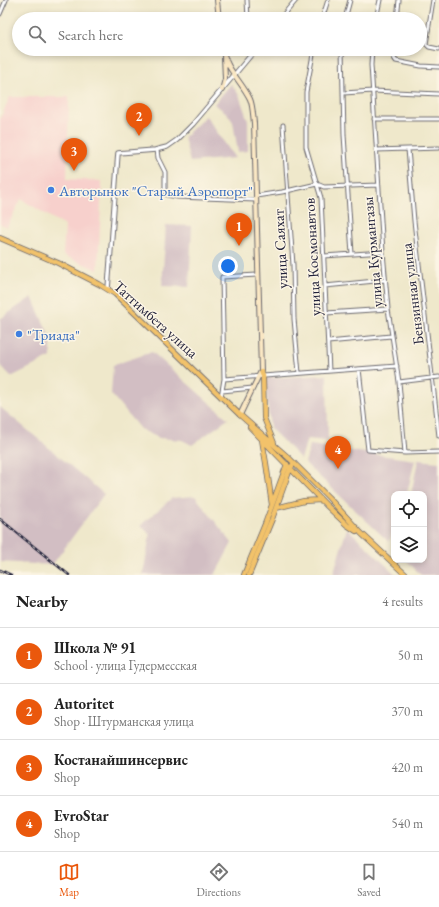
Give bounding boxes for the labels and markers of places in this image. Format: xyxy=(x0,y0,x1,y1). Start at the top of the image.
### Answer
pin: 2 xyxy=(126,103,152,136)
pin: 3 xyxy=(61,138,87,171)
place label: Авторынок "Старый Аэропорт" xyxy=(58,181,253,200)
marker: Авторынок "Старый Аэропорт" xyxy=(46,185,56,195)
pin: 1 xyxy=(226,213,252,246)
place label: "Триада" xyxy=(27,325,80,344)
marker: "Триада" xyxy=(14,329,24,339)
pin: 4 xyxy=(325,436,351,469)

